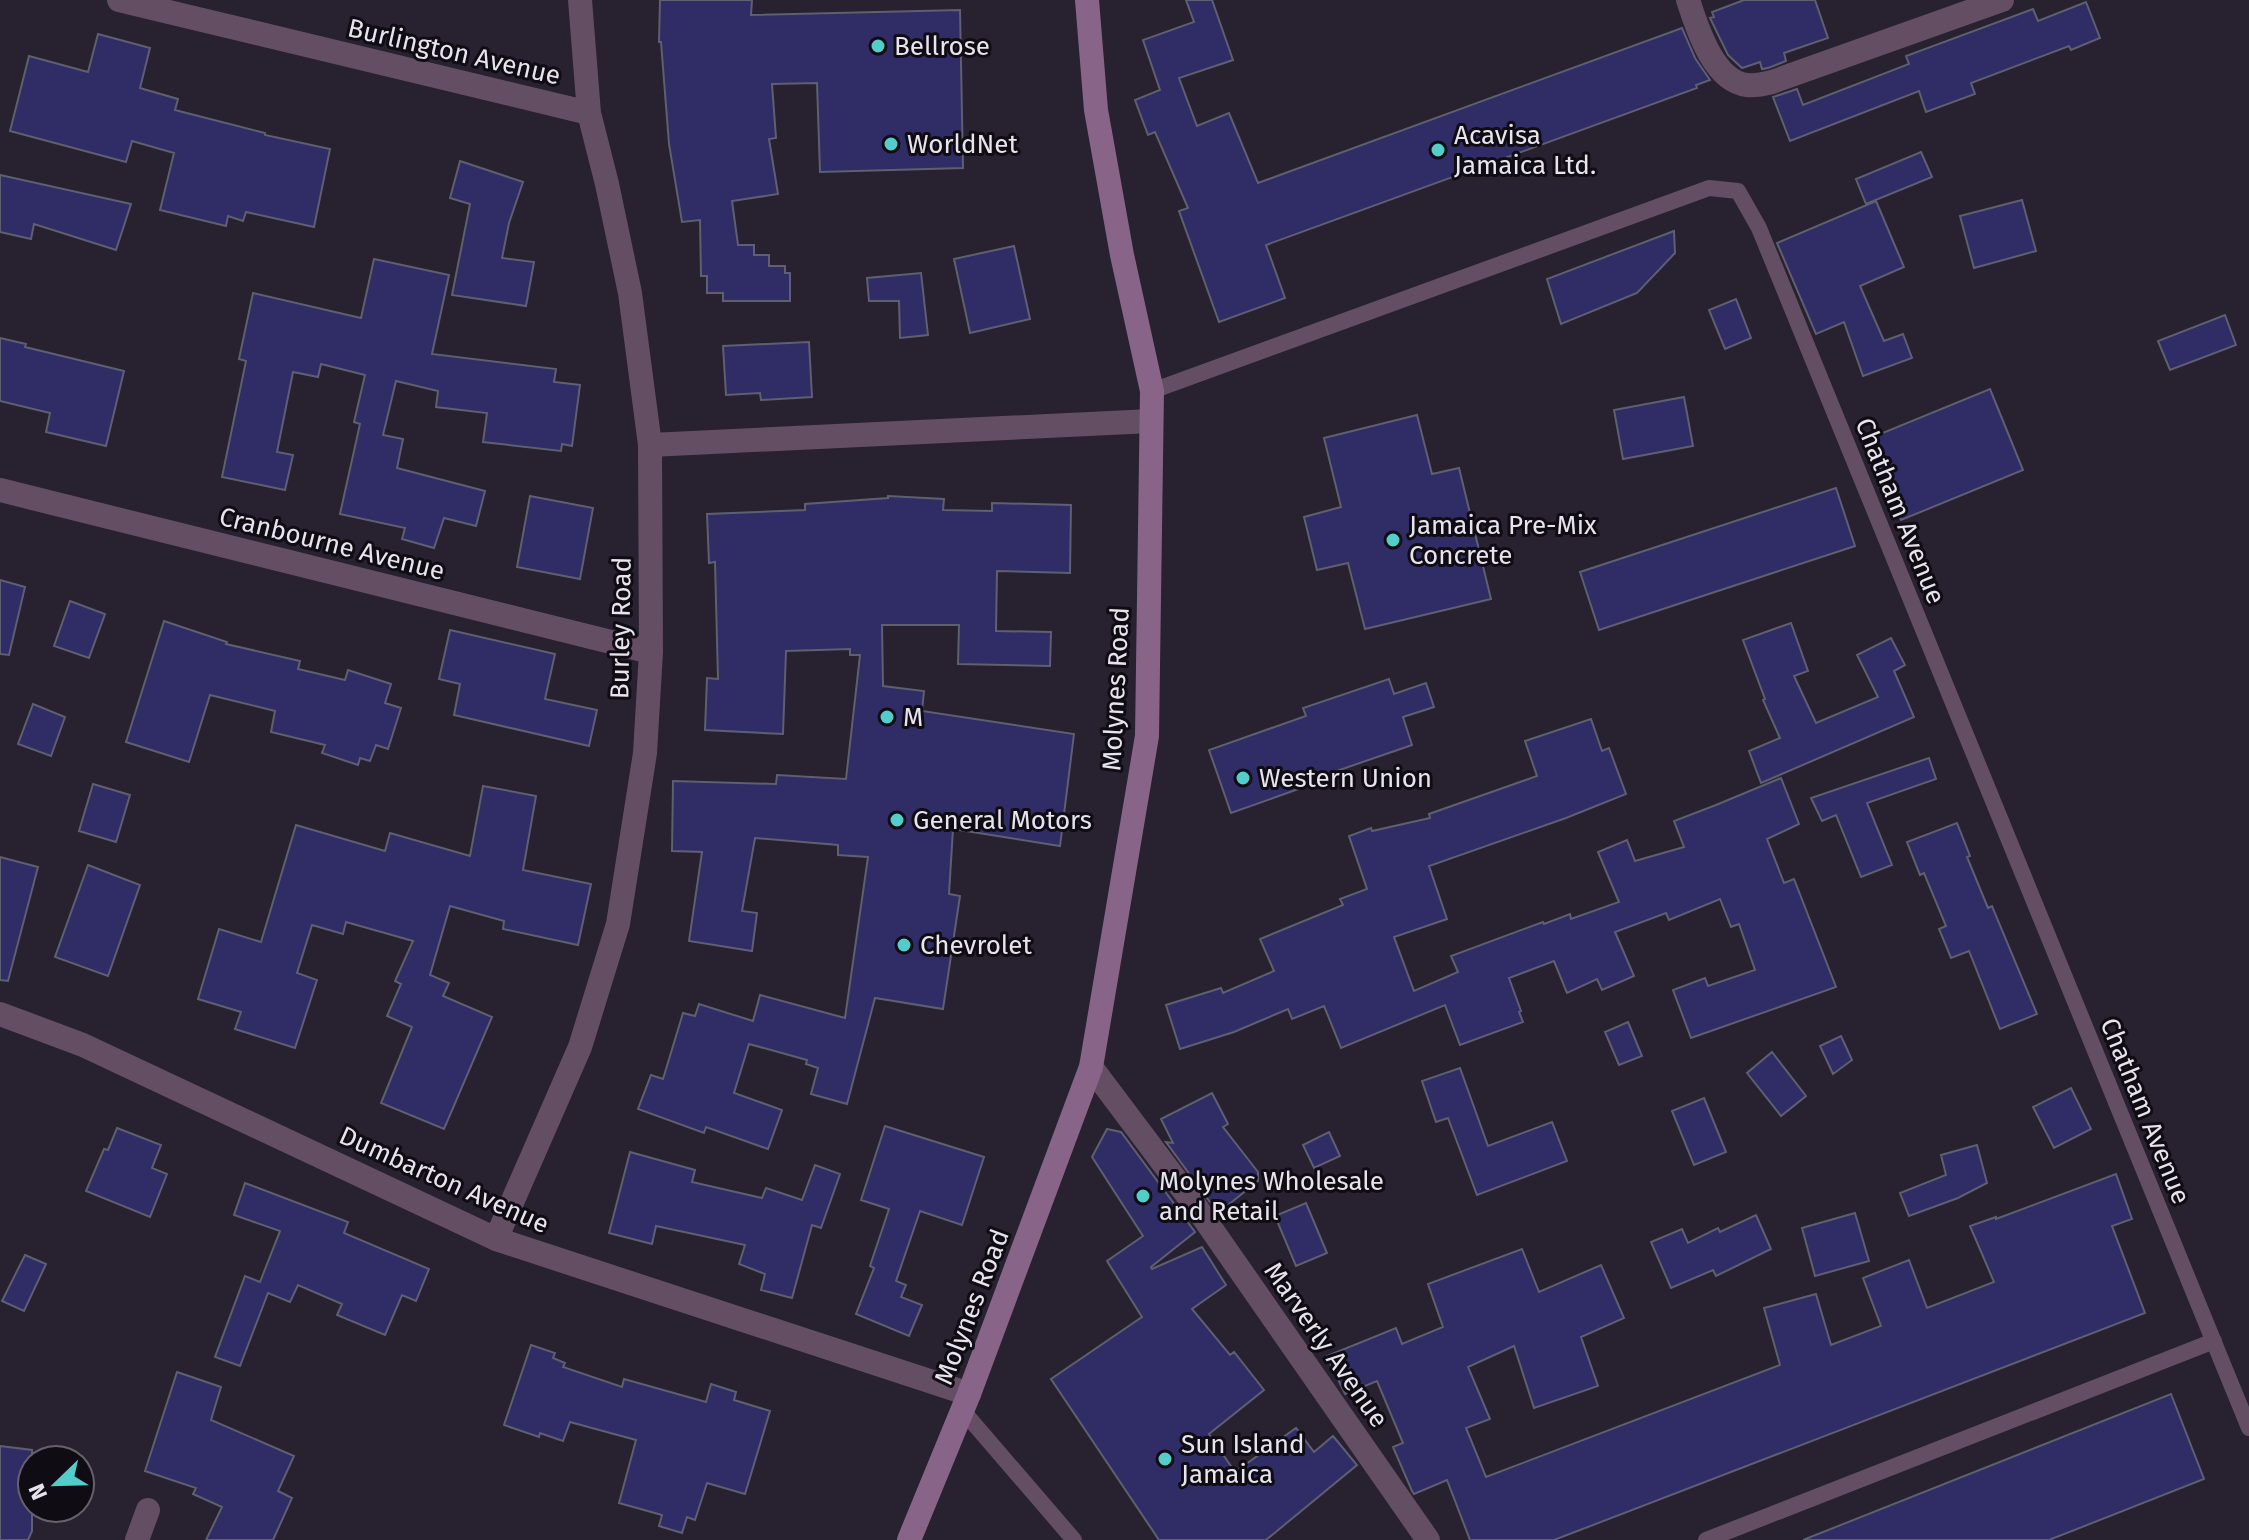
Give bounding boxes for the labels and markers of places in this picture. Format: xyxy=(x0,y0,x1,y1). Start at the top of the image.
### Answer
place label: Bellrose xyxy=(894,31,990,62)
marker: Bellrose xyxy=(869,37,887,55)
place label: Acavisa Jamaica Ltd. xyxy=(1454,120,1596,181)
place label: WorldNet xyxy=(907,129,1018,160)
marker: WorldNet xyxy=(882,135,900,153)
marker: Acavisa Jamaica Ltd. xyxy=(1429,141,1447,159)
place label: Jamaica Pre-Mix Concrete xyxy=(1409,510,1597,571)
marker: Jamaica Pre-Mix Concrete xyxy=(1384,531,1402,549)
place label: M xyxy=(903,702,923,733)
marker: M xyxy=(878,708,896,726)
place label: Western Union xyxy=(1259,763,1432,794)
marker: Western Union xyxy=(1234,769,1252,787)
place label: General Motors xyxy=(913,805,1092,836)
marker: General Motors xyxy=(888,811,906,829)
place label: Chevrolet xyxy=(920,930,1032,961)
marker: Chevrolet xyxy=(895,936,913,954)
place label: Molynes Wholesale and Retail xyxy=(1159,1166,1384,1227)
marker: Molynes Wholesale and Retail xyxy=(1134,1187,1152,1205)
place label: Sun Island Jamaica xyxy=(1181,1429,1305,1490)
marker: Sun Island Jamaica xyxy=(1156,1450,1174,1468)

